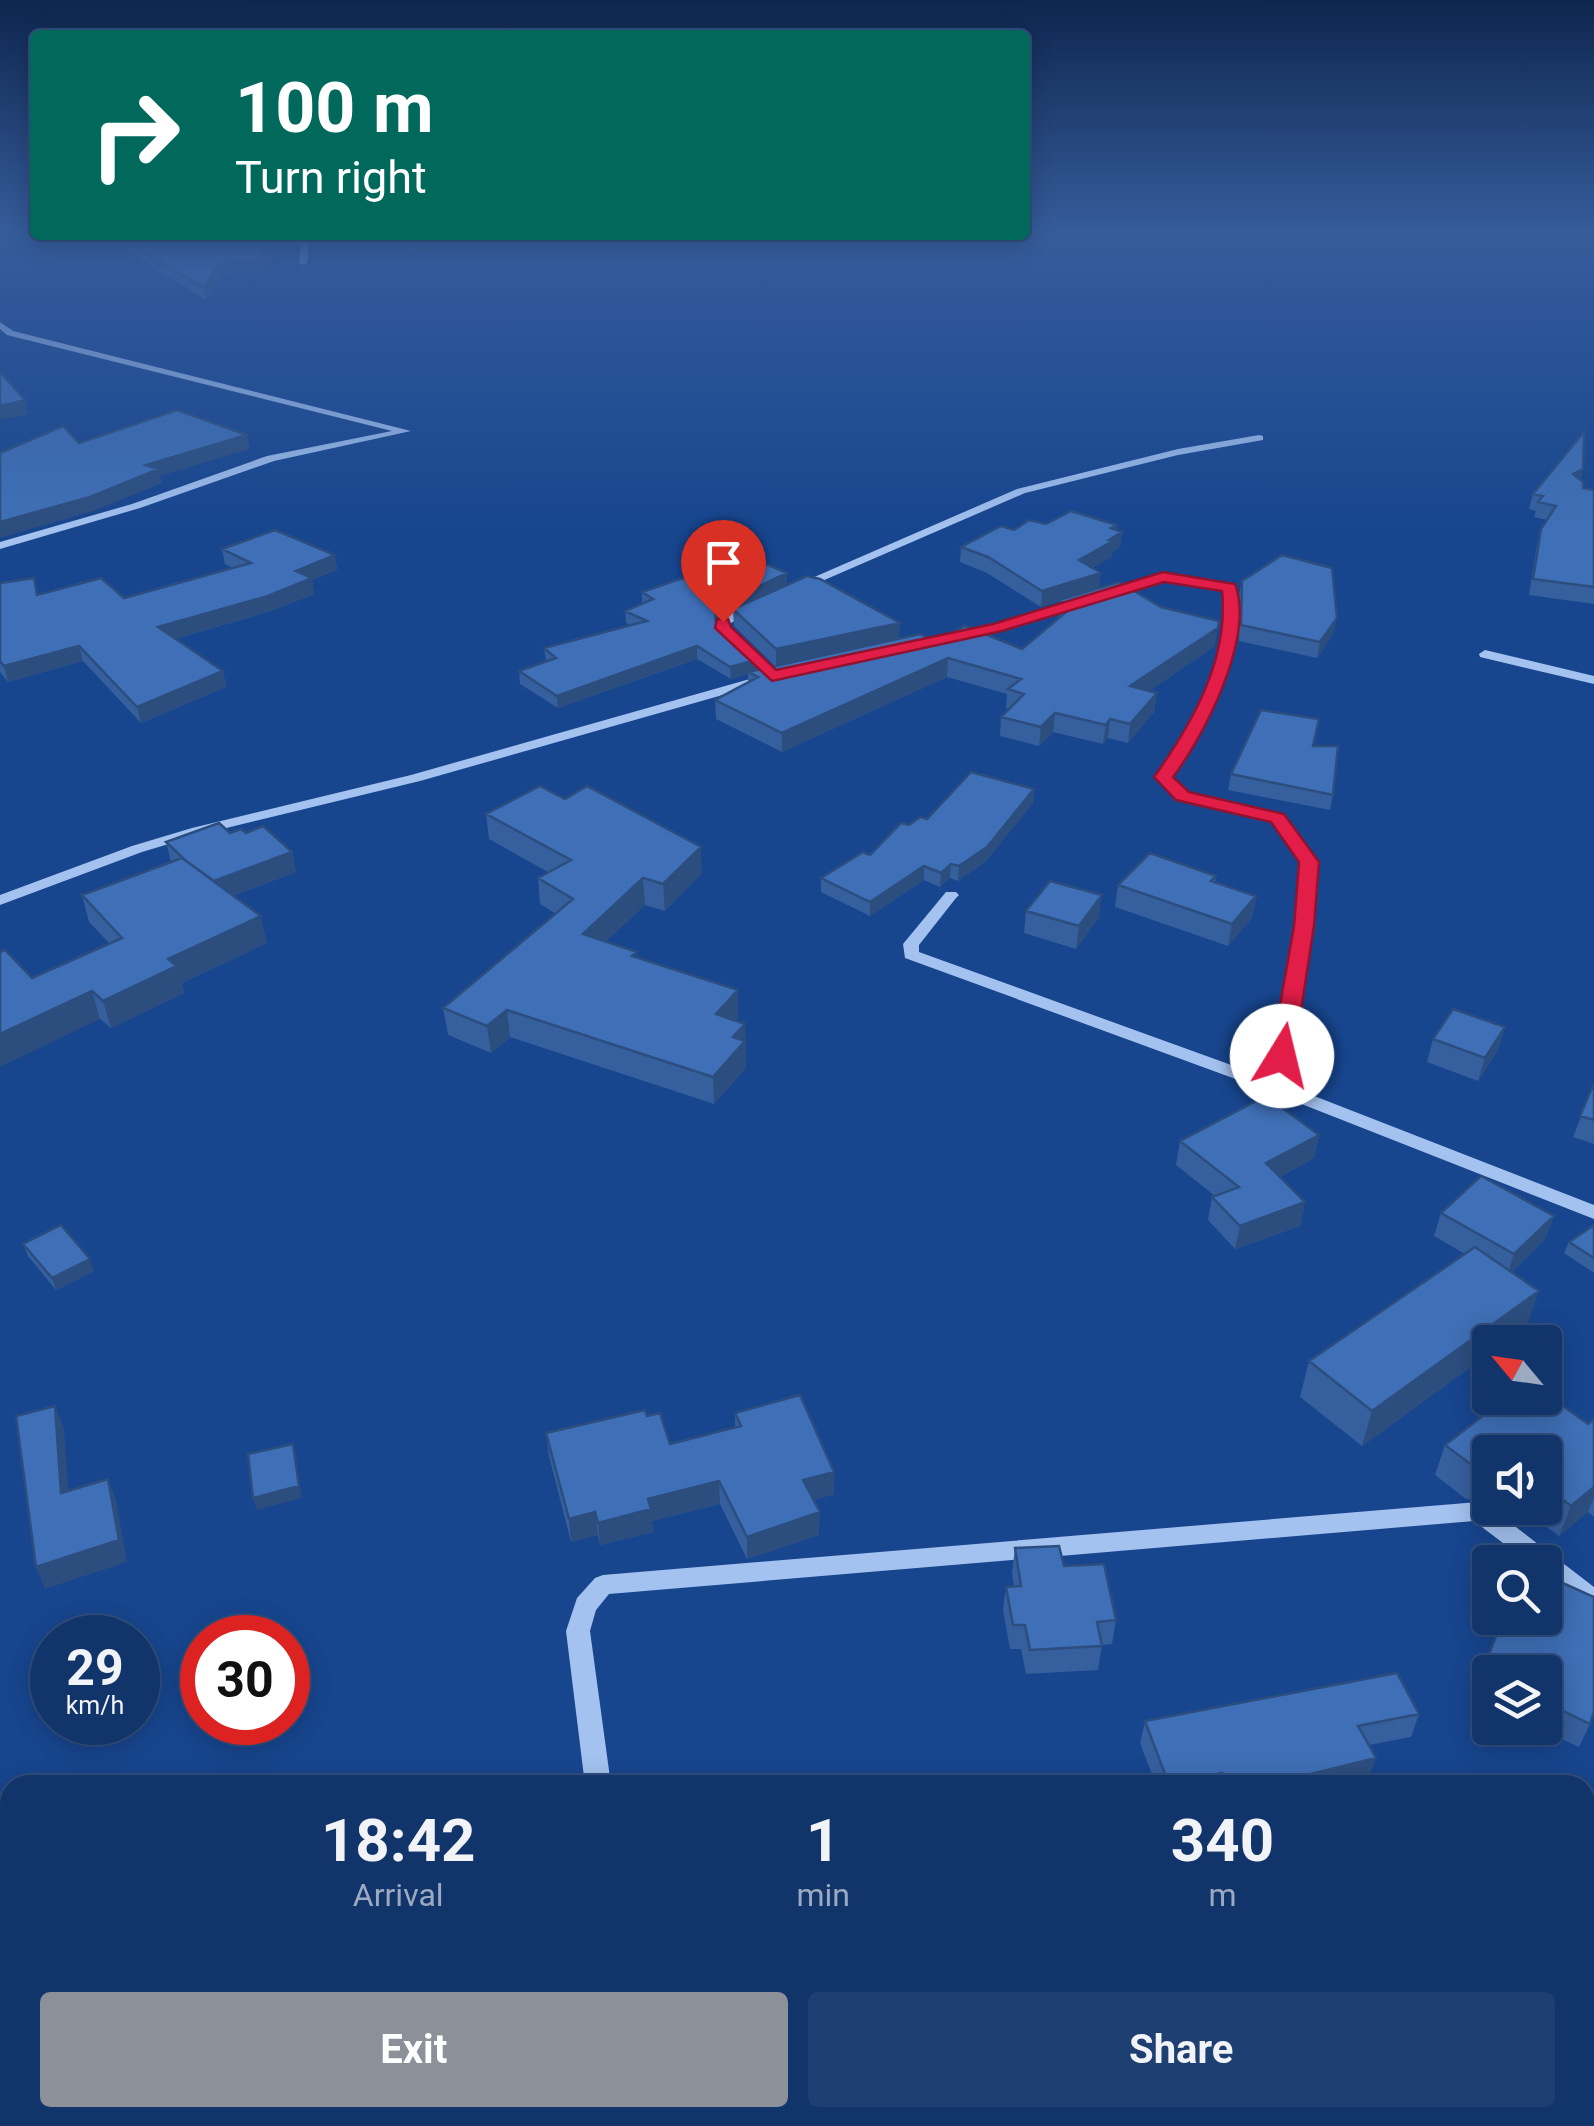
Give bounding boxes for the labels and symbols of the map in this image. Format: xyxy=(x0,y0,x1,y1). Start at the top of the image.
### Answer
pin xyxy=(681,520,766,623)
position arrow xyxy=(1230,1004,1334,1108)
north arrow xyxy=(1472,1325,1562,1415)
speed limit sign: 30 xyxy=(180,1615,310,1745)

